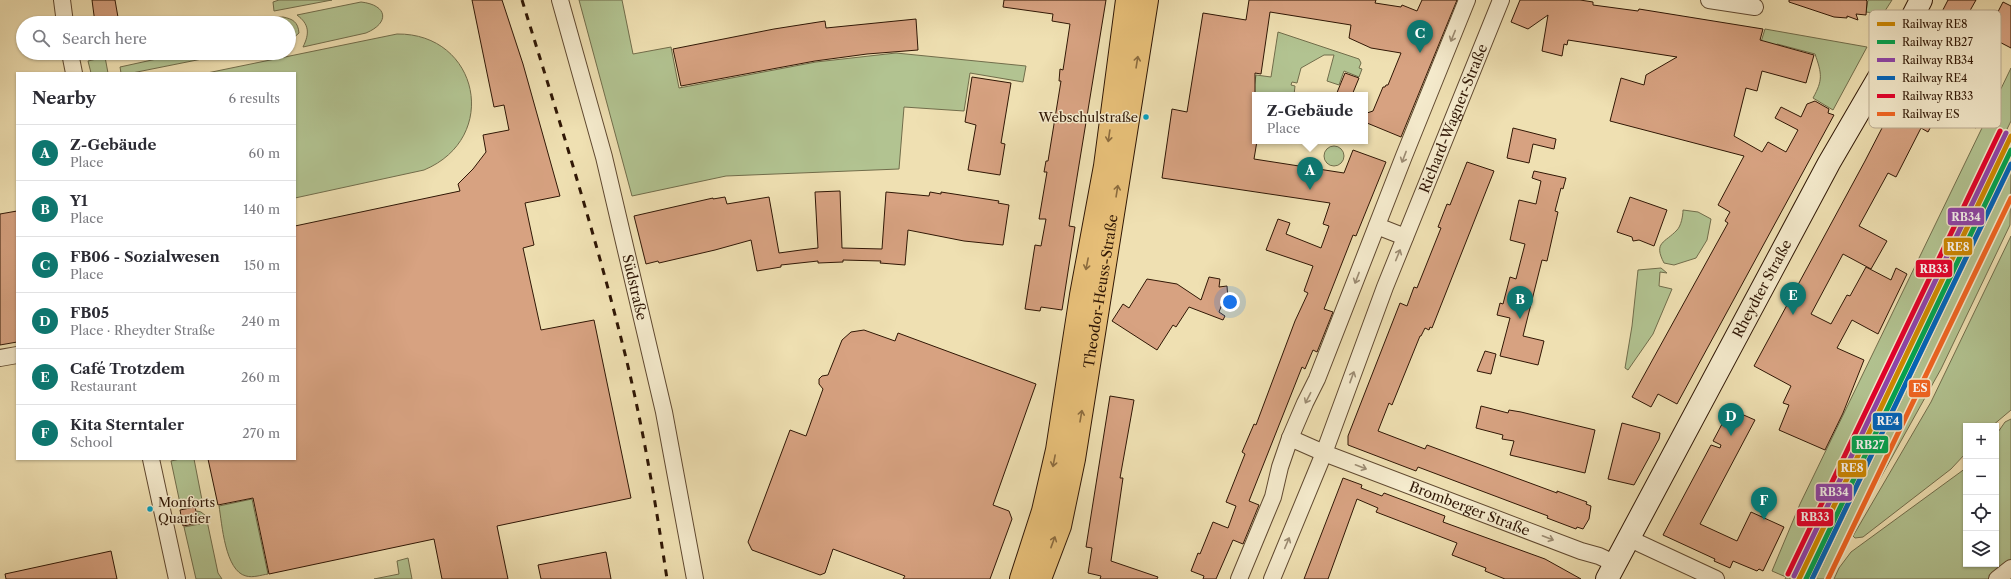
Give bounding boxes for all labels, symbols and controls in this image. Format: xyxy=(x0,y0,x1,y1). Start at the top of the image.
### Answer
legend xyxy=(1869,10,2001,128)
search box xyxy=(16,16,296,60)
text: Railway RE8 xyxy=(1902,17,1968,31)
pin: C xyxy=(1407,20,1433,53)
icon: search xyxy=(30,27,52,49)
text: Search here xyxy=(62,29,147,48)
one-way arrow xyxy=(1448,30,1456,42)
text: Railway RB27 xyxy=(1902,35,1973,49)
street label: Richard-Wagner-Straße xyxy=(1415,41,1491,196)
text: Railway RB34 xyxy=(1902,53,1974,67)
one-way arrow xyxy=(1133,56,1141,69)
text: Railway RE4 xyxy=(1902,71,1967,85)
text: Nearby xyxy=(32,88,96,108)
text: Railway RB33 xyxy=(1902,89,1973,103)
text: 6 results xyxy=(229,90,280,106)
popup xyxy=(1252,92,1368,144)
text: Z-Gebäude xyxy=(1267,101,1353,120)
text: Railway ES xyxy=(1902,107,1960,121)
place label: Webschulstraße xyxy=(1037,109,1138,125)
marker: Webschulstraße xyxy=(1141,112,1151,122)
text: Place xyxy=(1267,120,1300,136)
one-way arrow xyxy=(1105,129,1113,142)
text: Z-Gebäude xyxy=(70,135,156,154)
text: A xyxy=(40,145,50,161)
text: 60 m xyxy=(249,145,280,161)
one-way arrow xyxy=(1399,150,1407,162)
text: Place xyxy=(70,154,103,170)
pin: A xyxy=(1297,157,1323,190)
one-way arrow xyxy=(1113,184,1121,197)
text: Y1 xyxy=(70,191,88,210)
text: B xyxy=(40,201,50,217)
text: 140 m xyxy=(243,201,280,217)
line badge: RB34 xyxy=(1947,207,1985,226)
text: Place xyxy=(70,210,103,226)
text: RB34 xyxy=(1951,210,1981,224)
street label: Theodor-Heuss-Straße xyxy=(1080,213,1122,369)
street label: Rheydter Straße xyxy=(1728,236,1796,341)
line badge: RE8 xyxy=(1943,237,1973,256)
text: RE8 xyxy=(1946,240,1970,254)
text: FB06 - Sozialwesen xyxy=(70,247,220,266)
one-way arrow xyxy=(1395,250,1402,262)
street label: Südstraße xyxy=(618,253,651,322)
text: C xyxy=(40,257,50,273)
text: 150 m xyxy=(244,257,280,273)
one-way arrow xyxy=(1082,257,1090,270)
line badge: RB33 xyxy=(1915,259,1953,278)
text: RB33 xyxy=(1919,262,1949,276)
text: Place xyxy=(70,266,103,282)
one-way arrow xyxy=(1353,271,1360,283)
pin: E xyxy=(1780,282,1806,315)
pin: B xyxy=(1507,286,1533,319)
your location xyxy=(1220,292,1240,312)
text: FB05 xyxy=(70,303,109,322)
text: D xyxy=(39,313,51,329)
text: 240 m xyxy=(241,313,280,329)
text: Place · Rheydter Straße xyxy=(70,322,215,338)
text: Café Trotzdem xyxy=(70,359,185,378)
text: E xyxy=(40,369,50,385)
text: 260 m xyxy=(241,369,280,385)
one-way arrow xyxy=(1349,371,1357,383)
text: Restaurant xyxy=(70,378,137,394)
line badge: ES xyxy=(1908,379,1931,398)
text: ES xyxy=(1913,381,1928,395)
one-way arrow xyxy=(1303,392,1311,404)
pin: D xyxy=(1718,403,1744,436)
one-way arrow xyxy=(1077,409,1085,422)
line badge: RE4 xyxy=(1872,412,1903,431)
text: RE4 xyxy=(1877,414,1900,428)
text: Kita Sterntaler xyxy=(70,415,184,434)
map controls xyxy=(1963,423,1999,567)
button: + xyxy=(1963,423,1999,459)
text: F xyxy=(41,425,49,441)
text: 270 m xyxy=(242,425,280,441)
text: School xyxy=(70,434,113,450)
line badge: RB27 xyxy=(1851,435,1889,454)
text: RB27 xyxy=(1856,438,1885,452)
one-way arrow xyxy=(1050,454,1058,467)
line badge: RE8 xyxy=(1837,459,1867,478)
button: − xyxy=(1963,459,1999,495)
text: RE8 xyxy=(1840,461,1864,475)
one-way arrow xyxy=(1354,463,1366,471)
street label: Bromberger Straße xyxy=(1407,477,1533,540)
line badge: RB34 xyxy=(1815,483,1853,502)
text: RB34 xyxy=(1819,485,1849,499)
pin: F xyxy=(1751,487,1777,520)
place label: Monforts Quartier xyxy=(158,494,215,526)
button: locate xyxy=(1963,495,1999,531)
marker: Monforts Quartier xyxy=(145,504,155,514)
line badge: RB33 xyxy=(1796,508,1834,527)
text: RB33 xyxy=(1800,510,1830,524)
button: layers xyxy=(1963,531,1999,567)
one-way arrow xyxy=(1541,535,1553,543)
one-way arrow xyxy=(1050,537,1058,549)
one-way arrow xyxy=(1284,537,1291,549)

